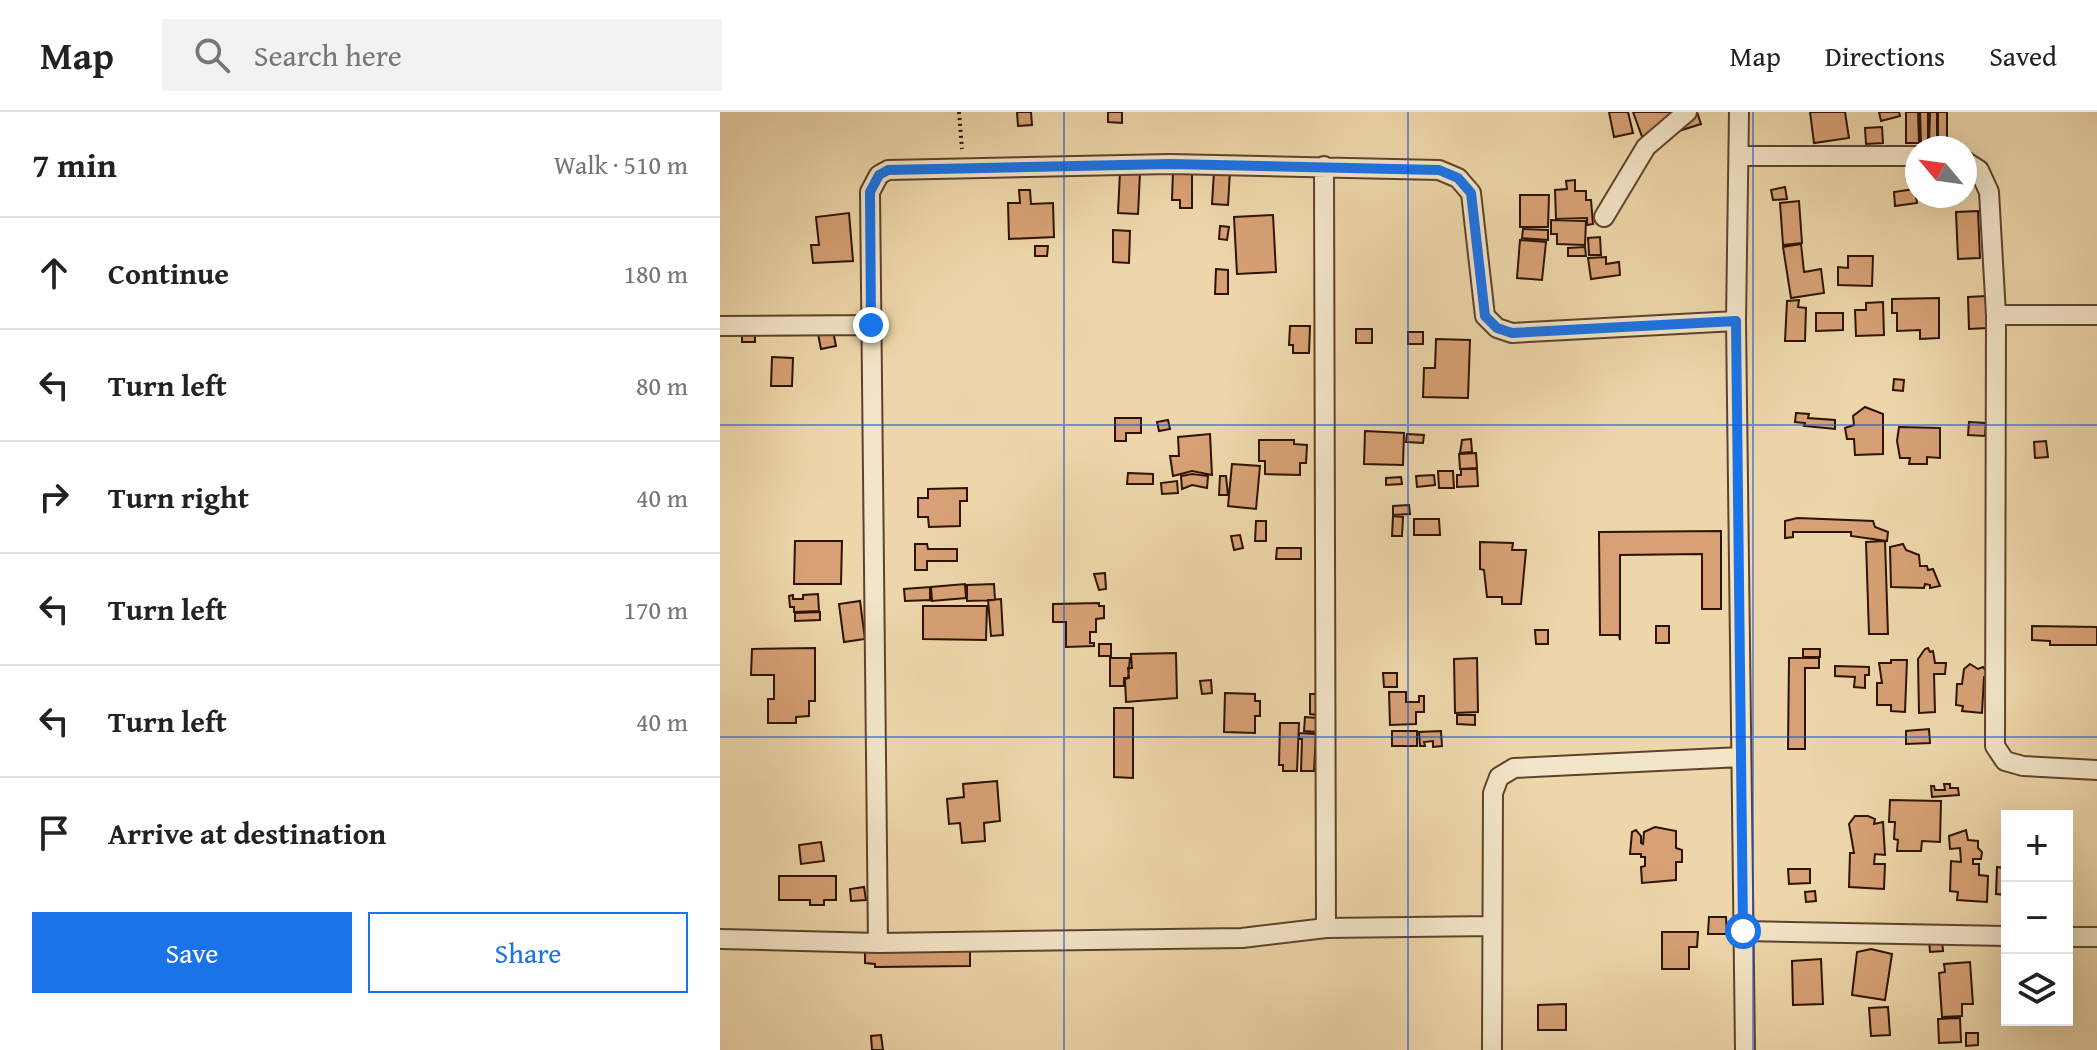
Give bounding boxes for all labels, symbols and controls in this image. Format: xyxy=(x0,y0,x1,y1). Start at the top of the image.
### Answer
search box xyxy=(162,19,722,91)
text: Map xyxy=(40,27,114,83)
icon: search xyxy=(190,33,234,77)
text: Search here xyxy=(254,33,402,77)
text: Map xyxy=(1729,35,1781,76)
text: Directions xyxy=(1825,35,1945,76)
text: Saved xyxy=(1989,35,2057,76)
north arrow xyxy=(1905,136,1977,208)
text: 7 min xyxy=(32,140,117,189)
text: Walk · 510 m xyxy=(554,145,688,184)
icon: ahead xyxy=(32,251,76,295)
text: Continue xyxy=(108,251,229,295)
text: 180 m xyxy=(623,254,688,293)
route end xyxy=(853,307,889,343)
icon: left xyxy=(32,363,76,407)
text: Turn left xyxy=(108,363,227,407)
text: 80 m xyxy=(636,366,688,405)
icon: right xyxy=(32,475,76,519)
text: Turn right xyxy=(108,475,249,519)
text: 40 m xyxy=(636,478,688,517)
icon: left xyxy=(32,587,76,631)
text: Turn left xyxy=(108,587,227,631)
text: 170 m xyxy=(623,590,688,629)
icon: left xyxy=(32,699,76,743)
text: Turn left xyxy=(108,699,227,743)
text: 40 m xyxy=(636,702,688,741)
map controls xyxy=(2001,810,2073,1026)
button: + xyxy=(2001,810,2073,882)
icon: arrive xyxy=(32,811,76,855)
text: Arrive at destination xyxy=(108,811,386,855)
button: − xyxy=(2001,882,2073,954)
button: Save xyxy=(32,912,352,993)
button: Share xyxy=(368,912,688,993)
route start xyxy=(1725,913,1761,949)
button: layers xyxy=(2001,954,2073,1026)

